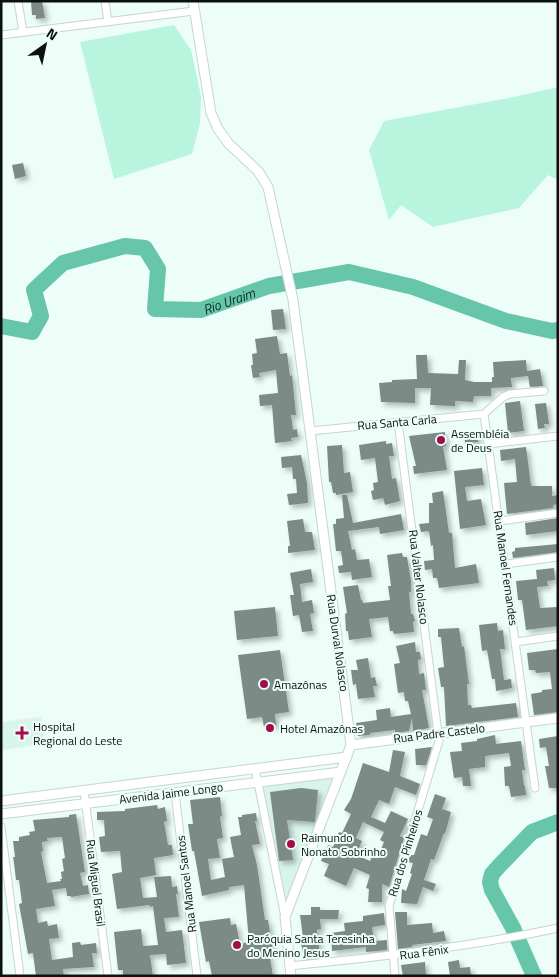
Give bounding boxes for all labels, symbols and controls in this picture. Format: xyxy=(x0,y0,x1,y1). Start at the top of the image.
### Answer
north arrow xyxy=(20,20,70,70)
text: N xyxy=(43,22,62,45)
water label: Rio Uraim xyxy=(200,281,259,319)
street label: Rua Santa Carla xyxy=(356,409,438,435)
place label: Assembléia de Deus xyxy=(451,424,509,457)
marker: Assembléia de Deus xyxy=(435,434,447,446)
street label: Rua Manoel Fernandes xyxy=(489,509,524,627)
street label: Rua Valter Nolasco xyxy=(404,529,434,625)
street label: Rua Durval Nolasco xyxy=(322,593,354,693)
place label: Amazônas xyxy=(274,675,327,694)
marker: Amazônas xyxy=(258,678,270,690)
place label: Hospital Regional do Leste xyxy=(33,717,122,750)
street label: Rua Padre Castelo xyxy=(392,718,486,748)
place label: Hotel Amazônas xyxy=(280,719,363,738)
marker: Hotel Amazônas xyxy=(264,722,276,734)
marker: Hospital Regional do Leste xyxy=(15,726,29,740)
street label: Avenida Jaime Longo xyxy=(118,777,224,809)
street label: Rua dos Pinheiros xyxy=(383,807,427,899)
place label: Raimundo Nonato Sobrinho xyxy=(301,828,386,861)
street label: Rua Manoel Santos xyxy=(171,834,201,934)
street label: Rua Miguel Brasil xyxy=(81,838,111,928)
marker: Raimundo Nonato Sobrinho xyxy=(285,838,297,850)
place label: Paróquia Santa Teresinha do Menino Jesus xyxy=(247,929,375,962)
marker: Paróquia Santa Teresinha do Menino Jesus xyxy=(231,939,243,951)
street label: Rua Fênix xyxy=(398,939,450,965)

